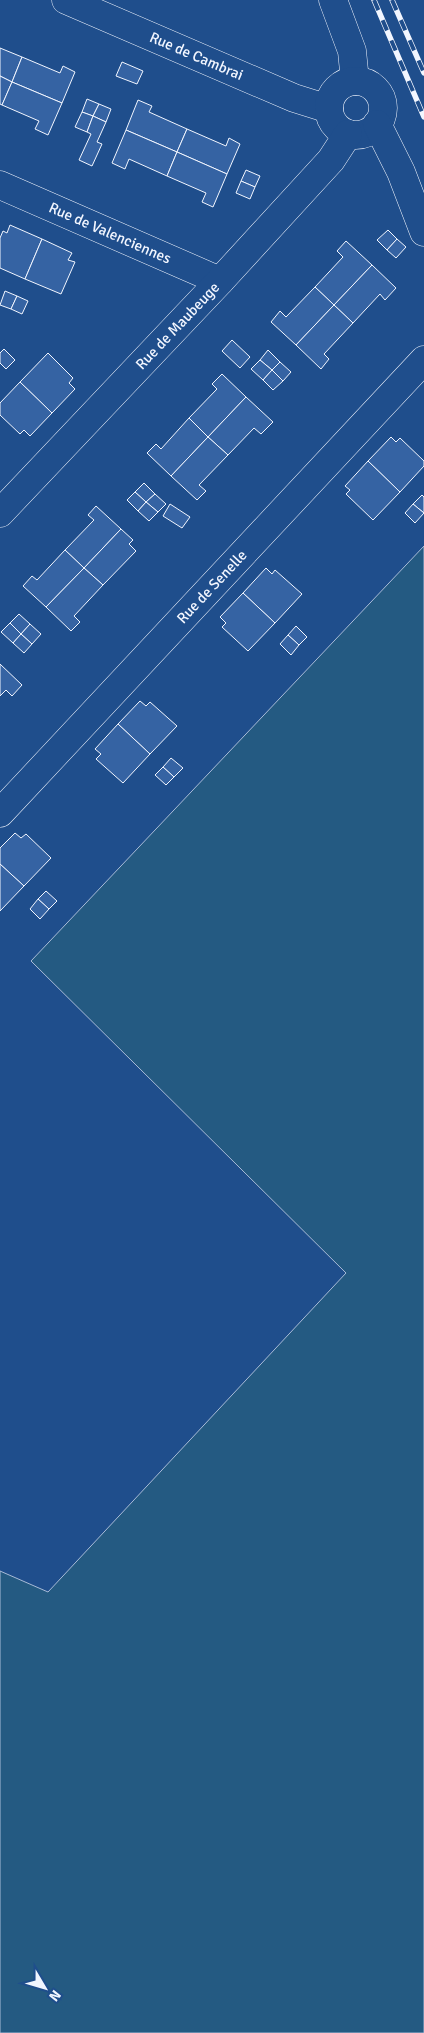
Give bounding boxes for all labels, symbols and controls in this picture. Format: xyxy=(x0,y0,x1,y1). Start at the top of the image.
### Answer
street label: Rue de Cambrai xyxy=(147,28,246,84)
street label: Rue de Valenciennes xyxy=(46,198,174,268)
street label: Rue de Maubeuge xyxy=(132,278,223,373)
street label: Rue de Senelle xyxy=(173,546,251,627)
north arrow xyxy=(20,1963,70,2013)
text: N xyxy=(45,1987,65,2005)

